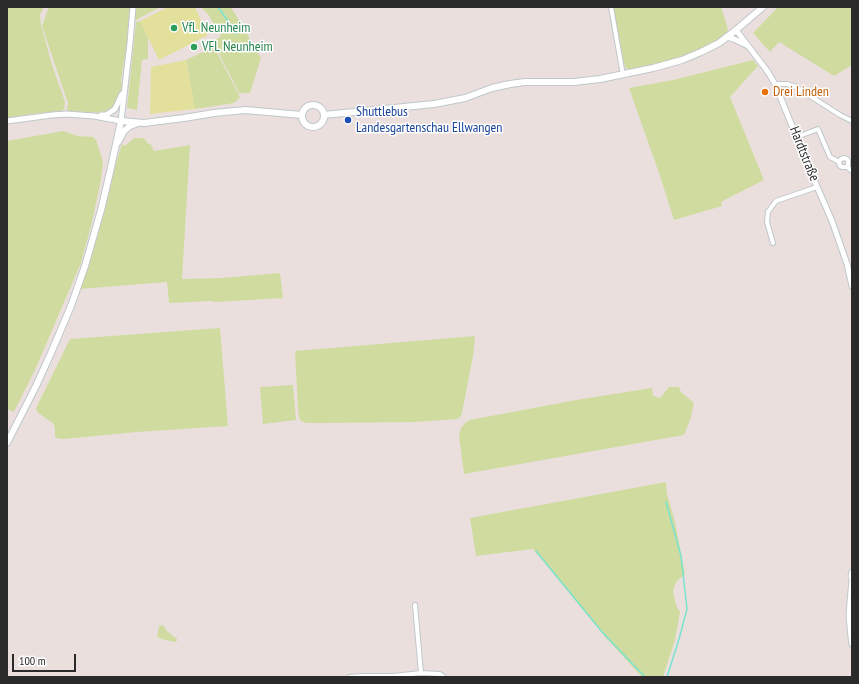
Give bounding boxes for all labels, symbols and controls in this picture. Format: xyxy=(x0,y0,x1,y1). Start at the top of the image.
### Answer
place label: VfL Neunheim xyxy=(182,20,250,36)
marker: VfL Neunheim xyxy=(169,23,179,33)
place label: VFL Neunheim xyxy=(202,39,273,55)
marker: VFL Neunheim xyxy=(189,42,199,52)
place label: Drei Linden xyxy=(773,84,829,100)
marker: Drei Linden xyxy=(760,87,770,97)
place label: Shuttlebus Landesgartenschau Ellwangen xyxy=(356,104,502,136)
marker: Shuttlebus Landesgartenschau Ellwangen xyxy=(343,115,353,125)
street label: Hardtstraße xyxy=(785,124,823,184)
scale bar xyxy=(14,646,78,672)
text: 100 m xyxy=(19,653,46,668)

